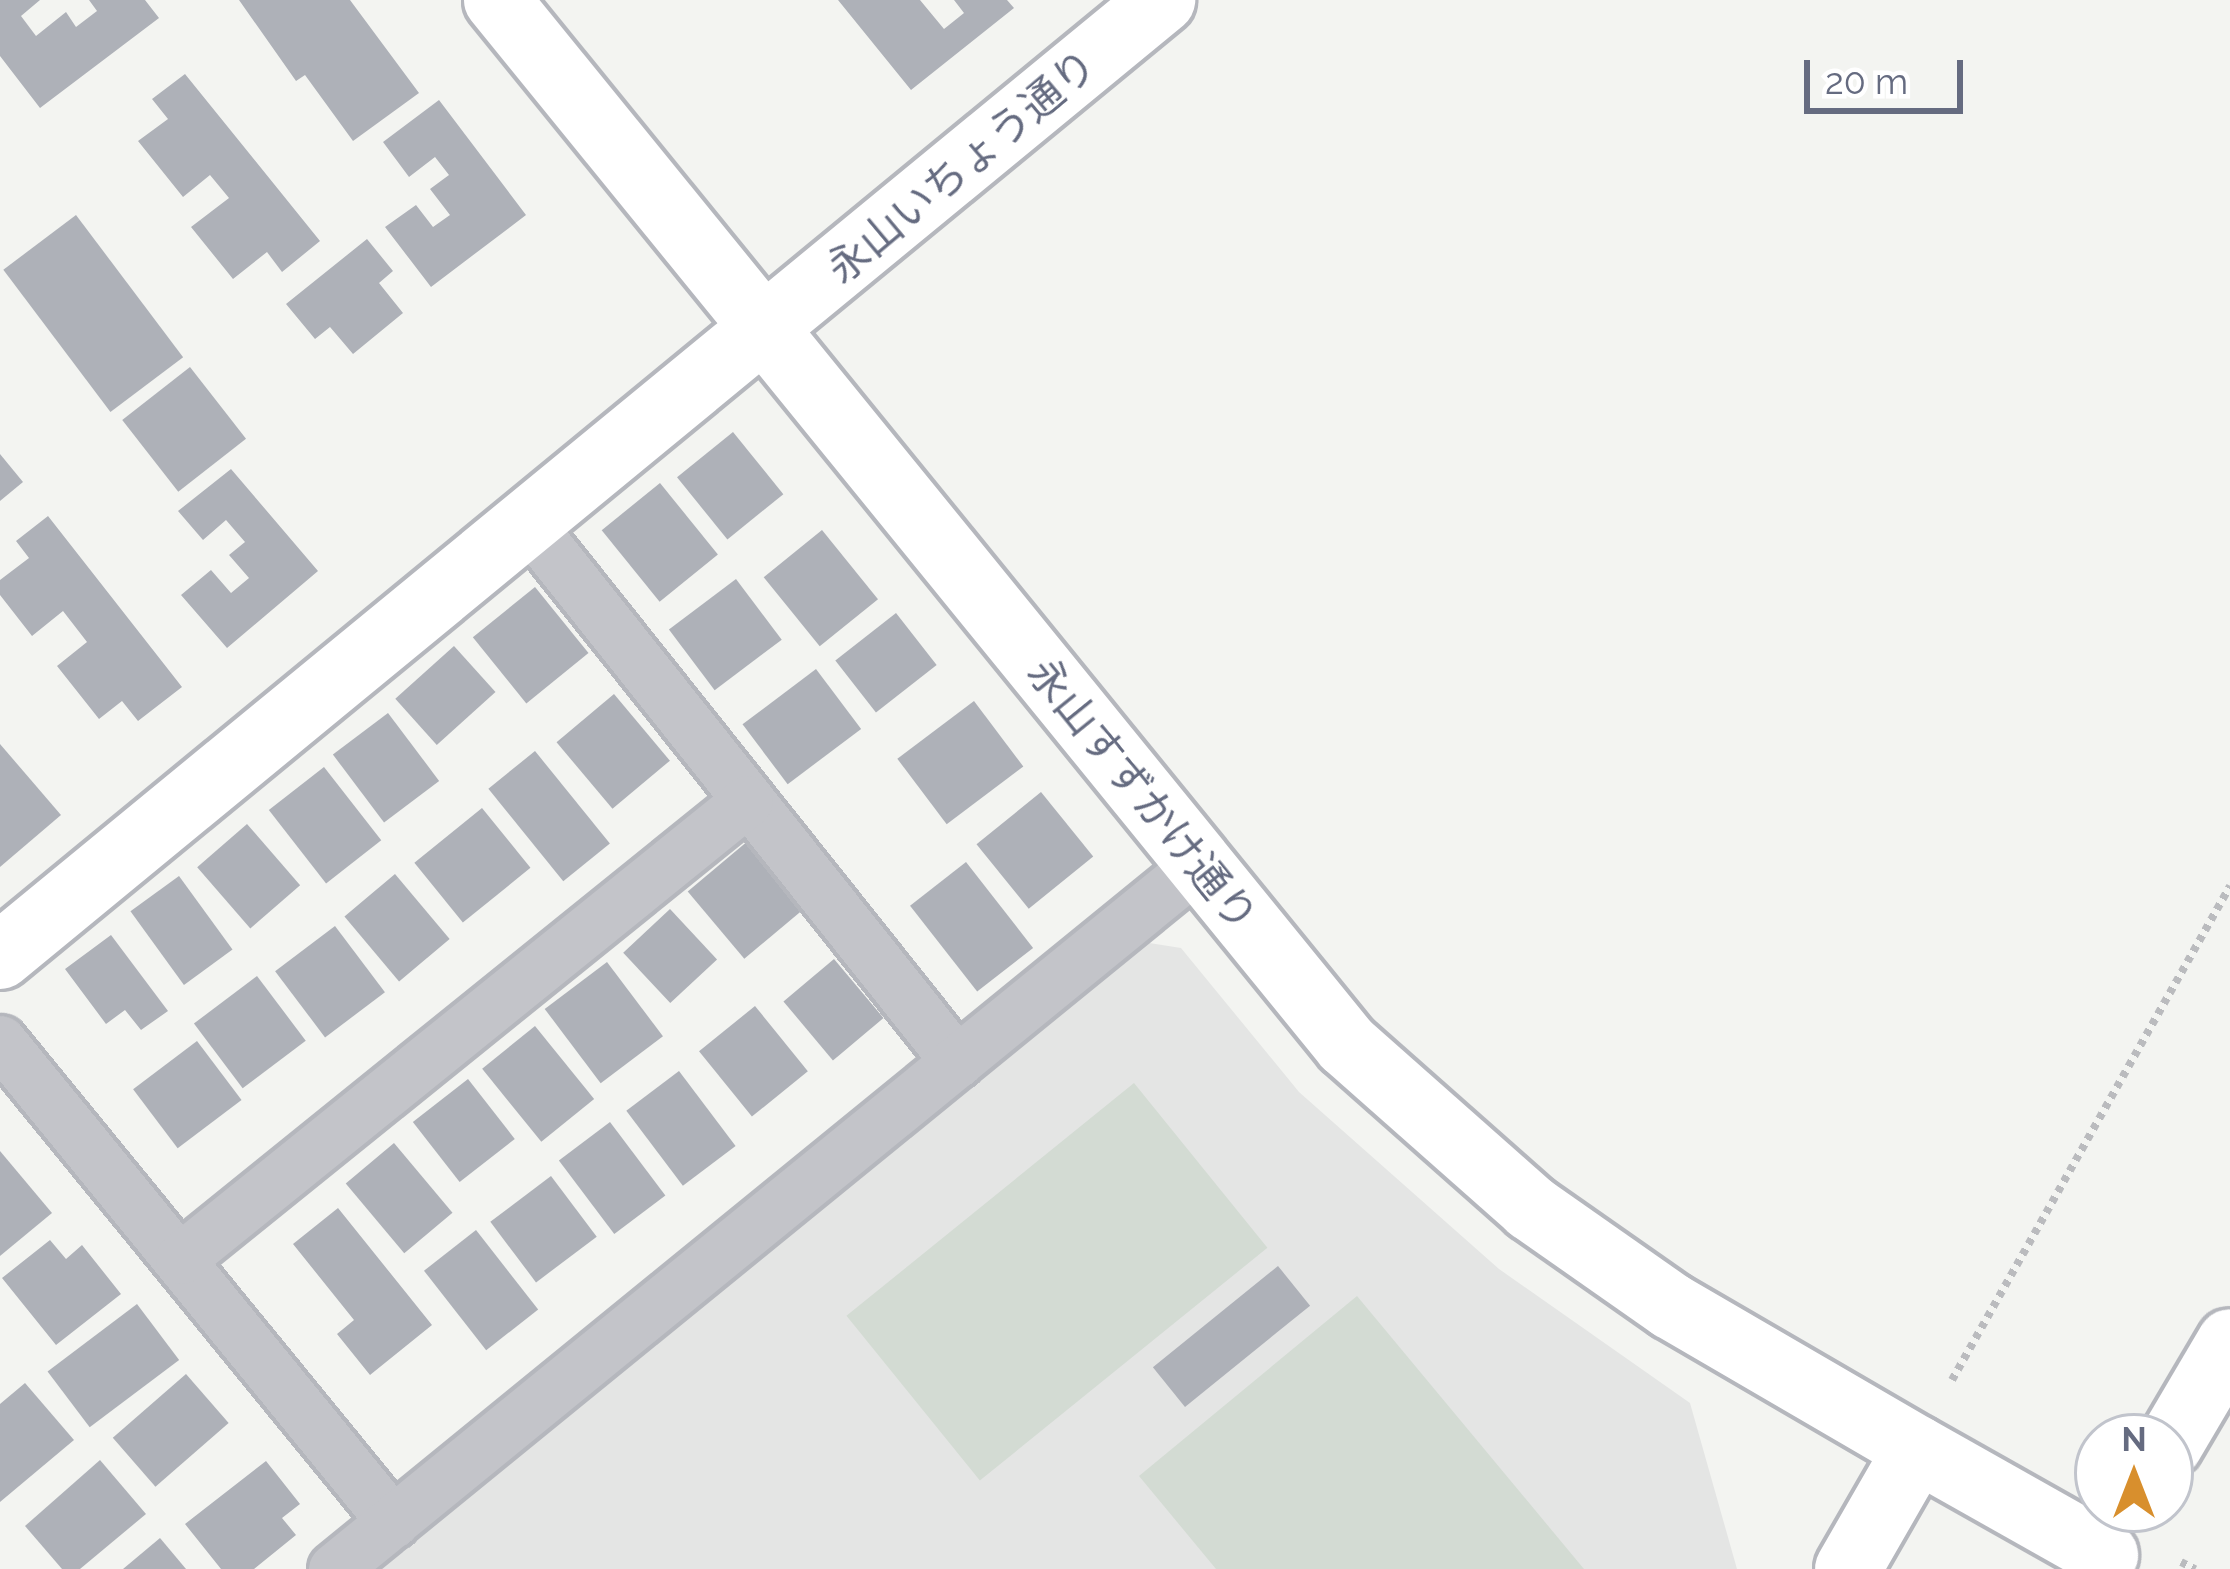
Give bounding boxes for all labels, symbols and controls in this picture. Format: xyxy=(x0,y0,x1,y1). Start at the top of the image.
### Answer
scale bar xyxy=(1810,36,1969,110)
street label: 永山いちょう通り xyxy=(817,40,1107,294)
text: 20 m xyxy=(1825,60,1908,102)
street label: 永山すずかけ通り xyxy=(1017,649,1267,941)
north arrow xyxy=(2074,1413,2194,1533)
text: N xyxy=(2121,1420,2147,1459)

